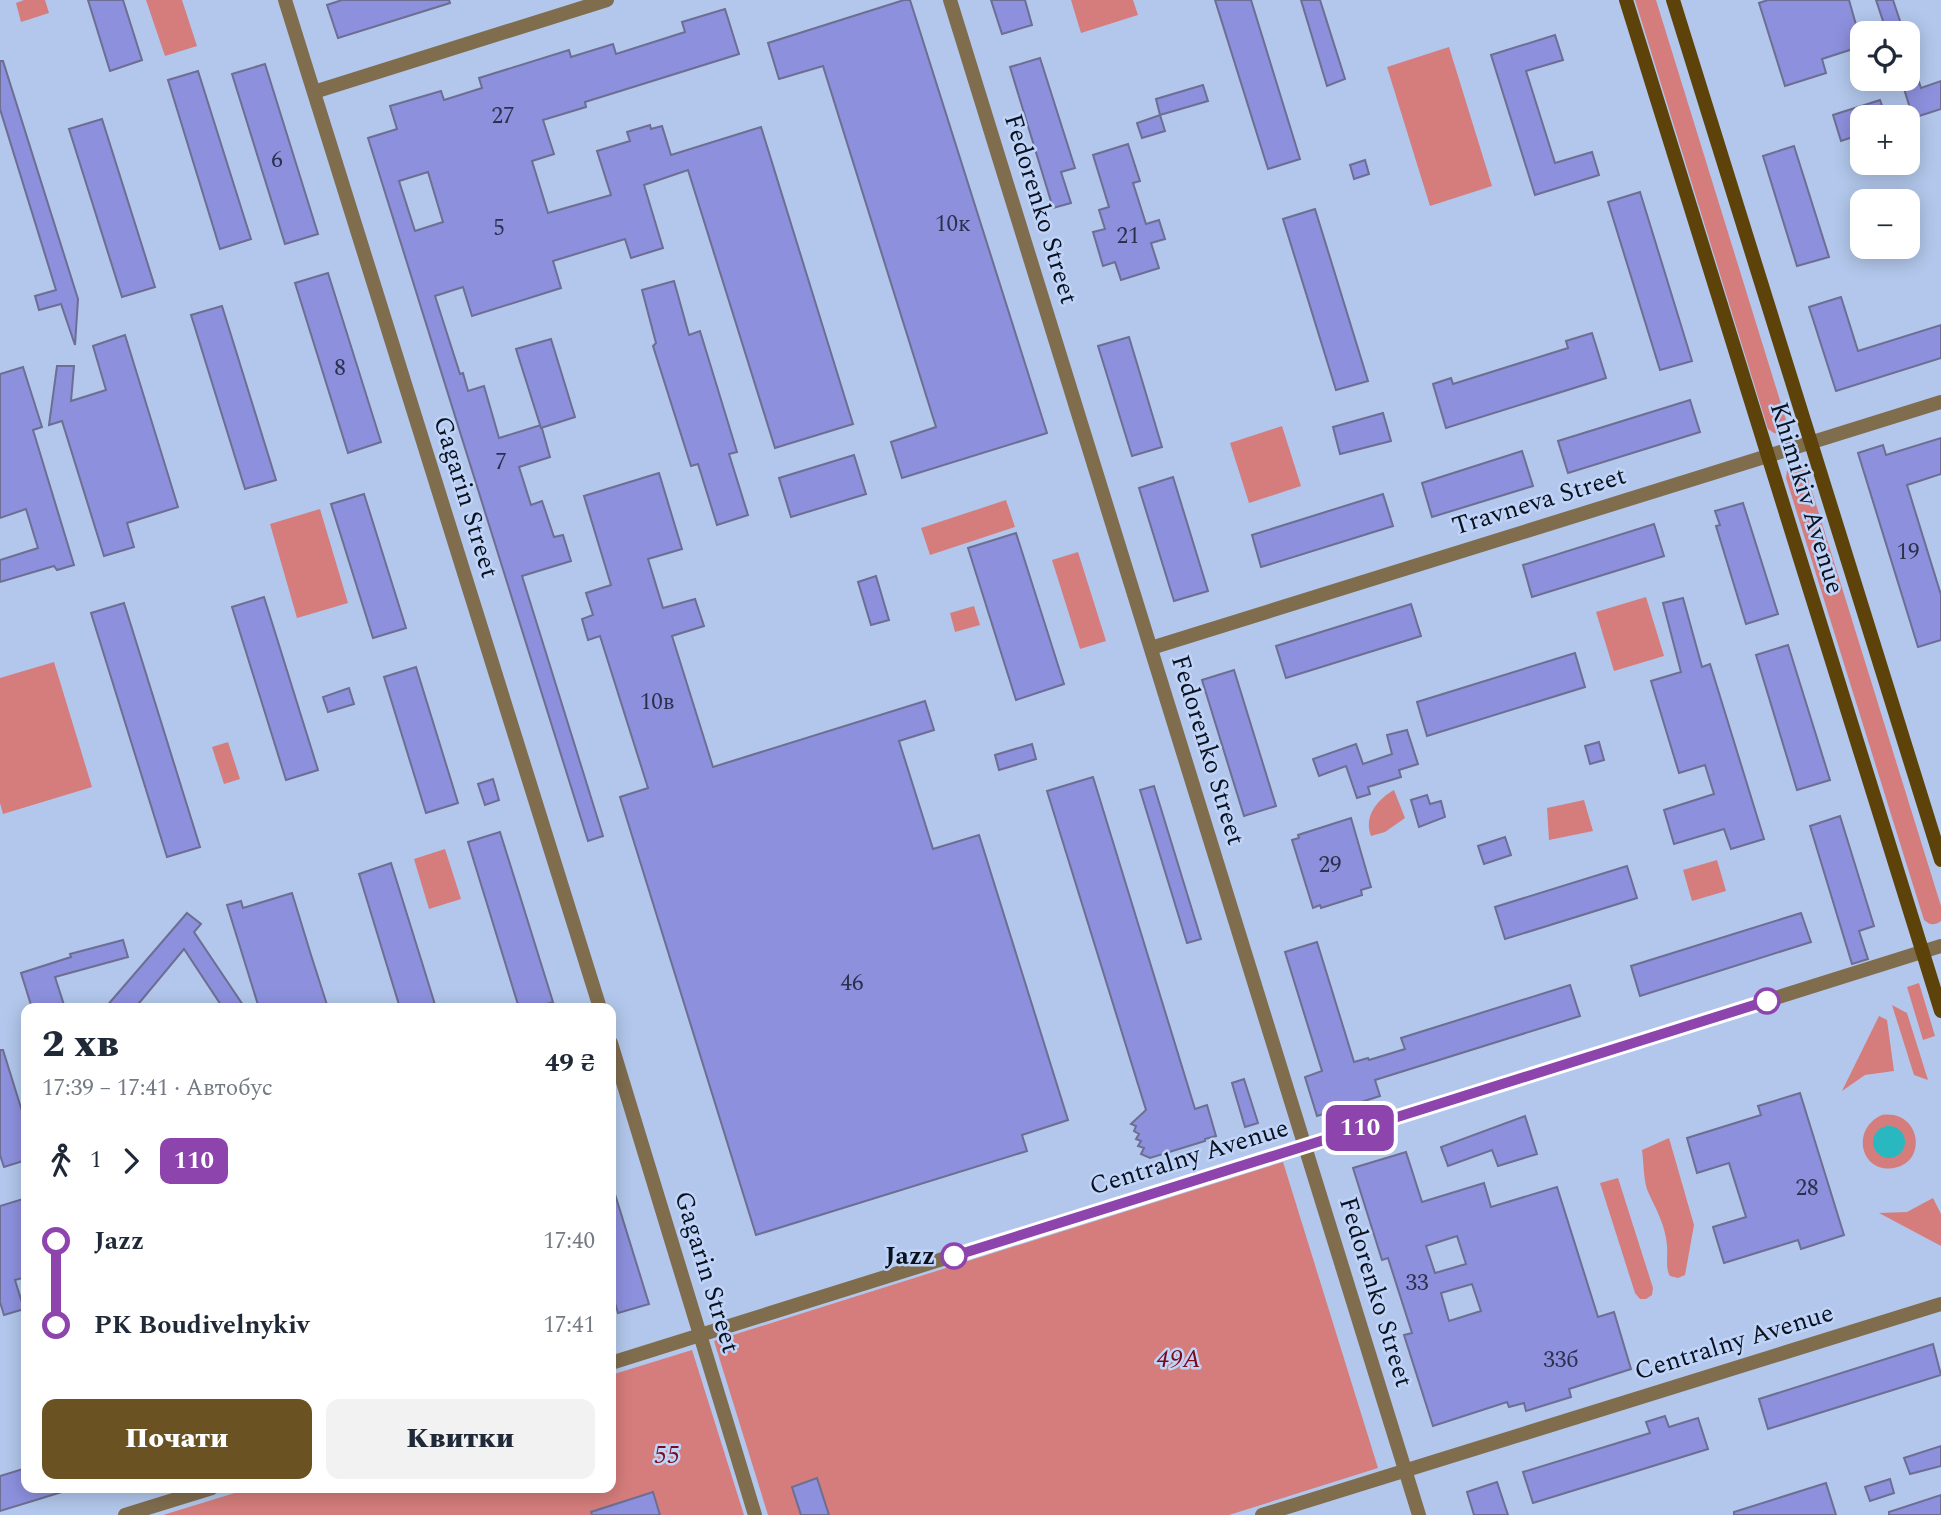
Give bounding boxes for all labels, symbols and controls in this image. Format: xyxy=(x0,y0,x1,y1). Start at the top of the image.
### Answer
map controls xyxy=(1850,21,1920,259)
button: locate xyxy=(1850,21,1920,91)
house number: 27 xyxy=(492,99,515,134)
button: + xyxy=(1850,105,1920,175)
street label: Fedorenko Street xyxy=(993,109,1089,309)
house number: 6 xyxy=(271,143,283,178)
button: − xyxy=(1850,189,1920,259)
house number: 10к xyxy=(935,207,971,242)
house number: 5 xyxy=(493,211,505,246)
house number: 21 xyxy=(1117,219,1140,254)
house number: 8 xyxy=(334,351,346,386)
street label: Khimikiv Avenue xyxy=(1759,397,1855,599)
street label: Gagarin Street xyxy=(422,411,510,583)
house number: 7 xyxy=(495,445,507,480)
street label: Travneva Street xyxy=(1447,456,1631,546)
house number: 19 xyxy=(1897,535,1920,570)
street label: Fedorenko Street xyxy=(1160,650,1256,850)
house number: 10в xyxy=(640,685,674,720)
house number: 29 xyxy=(1319,848,1342,883)
house number: 46 xyxy=(841,966,864,1001)
unlabelled marker xyxy=(1754,988,1780,1014)
text: 2 хв xyxy=(42,1016,118,1074)
text: 49 ₴ xyxy=(545,1043,595,1083)
text: 17:39 – 17:41 · Автобус xyxy=(42,1071,273,1106)
line badge: 110 xyxy=(1320,1105,1400,1151)
street label: Centralny Avenue xyxy=(1084,1108,1294,1206)
text: 110 xyxy=(1340,1110,1380,1146)
icon: walk xyxy=(42,1142,80,1180)
icon: forward xyxy=(112,1142,150,1180)
text: 1 xyxy=(90,1143,102,1178)
text: 110 xyxy=(174,1143,214,1179)
house number: 28 xyxy=(1796,1171,1819,1206)
street label: Gagarin Street xyxy=(663,1186,751,1358)
street label: Fedorenko Street xyxy=(1328,1192,1424,1392)
text: Jazz xyxy=(94,1221,144,1261)
text: 17:40 xyxy=(543,1224,595,1259)
place label: Jazz xyxy=(885,1236,935,1276)
marker: Jazz xyxy=(941,1243,967,1269)
house number: 33 xyxy=(1406,1266,1429,1301)
street label: Centralny Avenue xyxy=(1629,1293,1839,1391)
text: PK Boudivelnykiv xyxy=(94,1305,309,1345)
text: 17:41 xyxy=(543,1308,595,1343)
park label: 49А xyxy=(1156,1339,1201,1379)
house number: 33б xyxy=(1543,1343,1579,1378)
button: Почати xyxy=(42,1399,312,1479)
button: Квитки xyxy=(326,1399,595,1479)
park label: 55 xyxy=(654,1435,680,1475)

